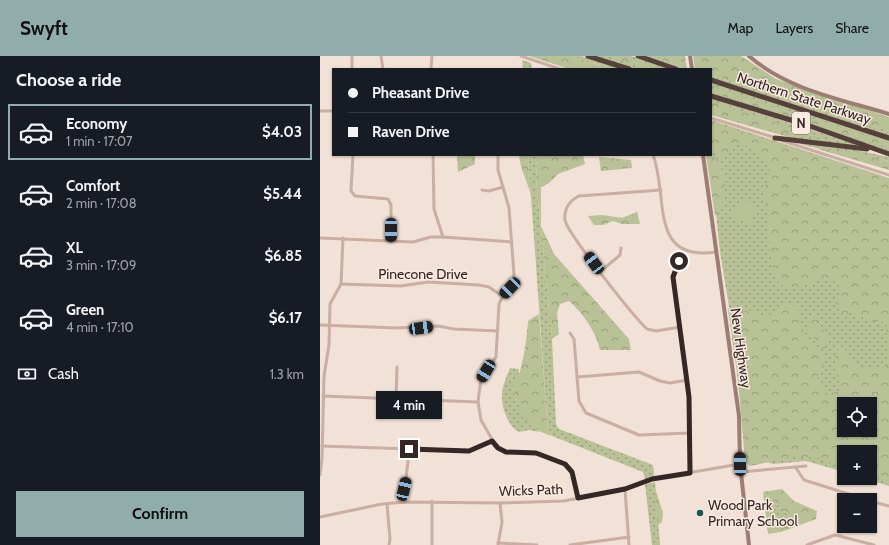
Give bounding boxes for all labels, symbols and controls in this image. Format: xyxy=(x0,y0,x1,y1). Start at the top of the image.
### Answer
text: Swyft xyxy=(20,17,68,40)
text: Map xyxy=(728,19,753,37)
text: Layers xyxy=(775,19,813,37)
text: Share xyxy=(835,19,869,37)
street label: Northern State Parkway xyxy=(735,68,873,128)
text: Choose a ride xyxy=(16,69,121,91)
text: Pheasant Drive xyxy=(372,84,469,102)
road number: N xyxy=(792,112,810,134)
icon: car xyxy=(18,114,54,150)
text: Economy xyxy=(66,115,127,133)
text: $4.03 xyxy=(262,123,302,141)
text: Raven Drive xyxy=(372,123,449,141)
text: 1 min · 17:07 xyxy=(66,133,132,149)
icon: car xyxy=(18,176,54,212)
text: Comfort xyxy=(66,177,120,195)
text: $5.44 xyxy=(263,185,302,203)
text: 2 min · 17:08 xyxy=(66,195,137,211)
car xyxy=(385,218,397,242)
icon: car xyxy=(18,238,54,274)
text: XL xyxy=(66,239,83,257)
text: $6.85 xyxy=(264,247,302,265)
car xyxy=(582,250,606,276)
route start xyxy=(670,252,688,270)
text: 3 min · 17:09 xyxy=(66,257,136,273)
street label: Pinecone Drive xyxy=(378,265,468,283)
car xyxy=(497,275,523,301)
icon: car xyxy=(18,300,54,336)
text: Green xyxy=(66,301,104,319)
street label: New Highway xyxy=(726,307,756,389)
text: $6.17 xyxy=(269,309,302,327)
text: 4 min · 17:10 xyxy=(66,319,134,335)
car xyxy=(408,320,434,336)
car xyxy=(475,358,497,384)
icon: cash xyxy=(16,363,38,385)
text: Cash xyxy=(48,365,79,383)
text: 1.3 km xyxy=(270,366,304,382)
callout: 4 min xyxy=(376,391,442,419)
text: 4 min xyxy=(393,397,425,413)
map controls xyxy=(837,397,877,533)
button: locate xyxy=(837,397,877,437)
route end xyxy=(400,440,418,458)
button: + xyxy=(837,445,877,485)
car xyxy=(734,452,746,476)
car xyxy=(395,476,413,502)
street label: Wicks Path xyxy=(498,480,564,500)
button: Confirm xyxy=(16,491,304,537)
button: − xyxy=(837,493,877,533)
place label: Wood Park Primary School xyxy=(708,496,798,530)
marker: Wood Park Primary School xyxy=(695,508,705,518)

